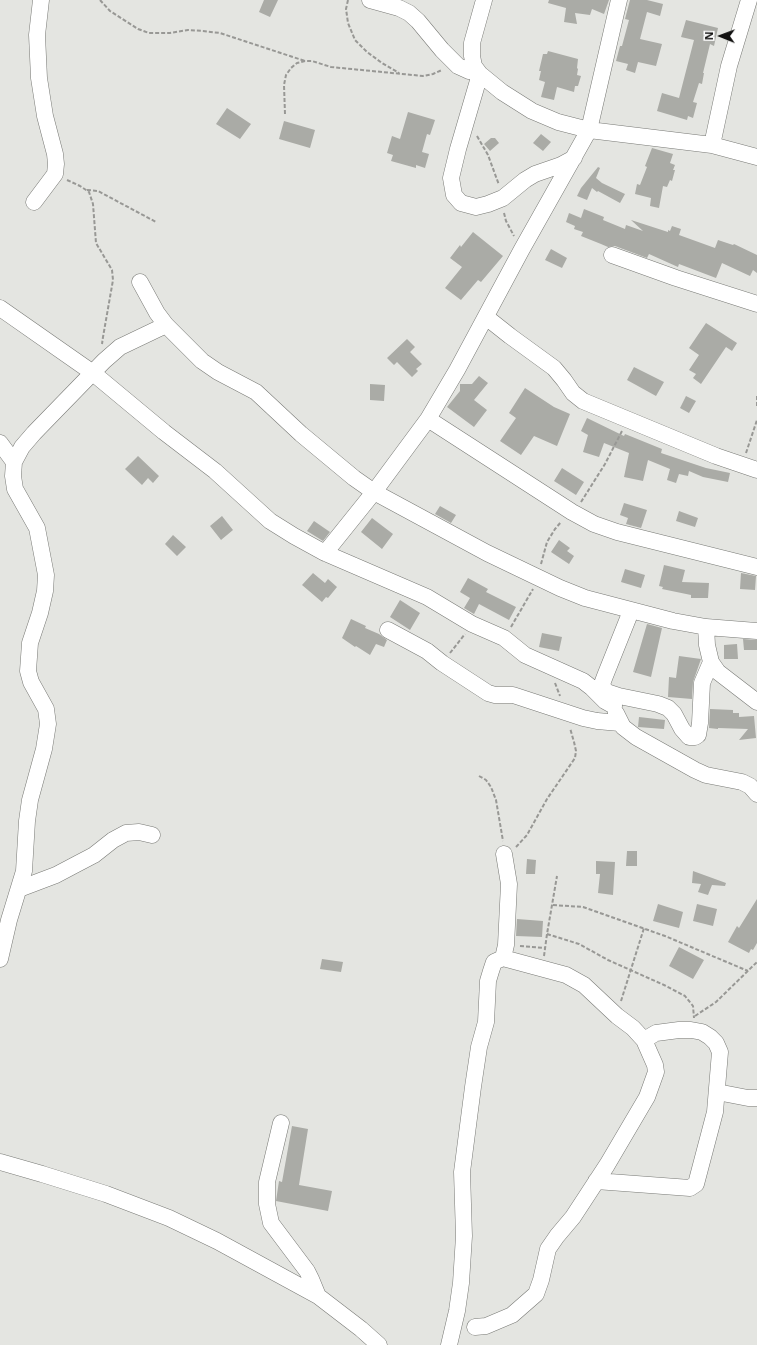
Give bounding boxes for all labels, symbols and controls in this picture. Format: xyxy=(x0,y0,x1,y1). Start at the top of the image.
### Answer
north arrow xyxy=(701,16,741,56)
text: N xyxy=(701,31,716,40)

